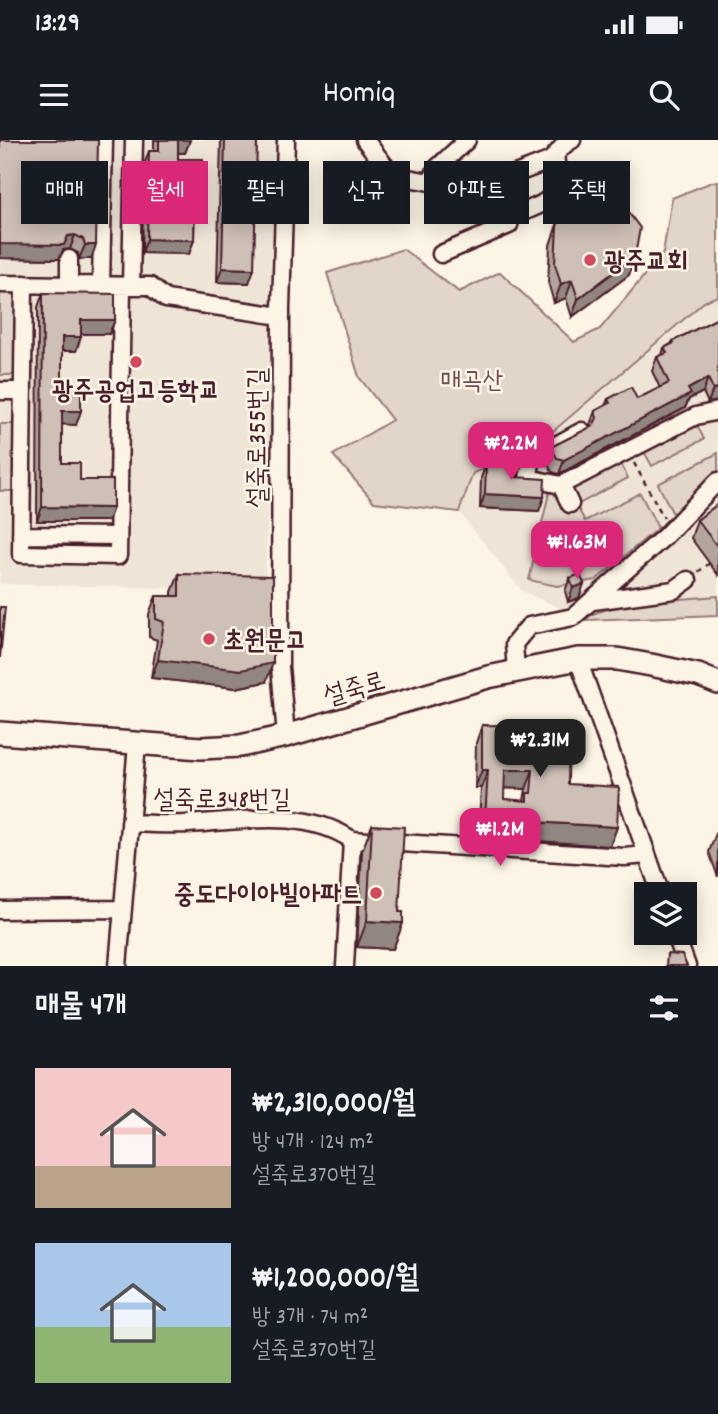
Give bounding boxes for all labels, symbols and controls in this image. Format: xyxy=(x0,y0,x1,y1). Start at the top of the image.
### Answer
text: 13:29 xyxy=(35,6,80,43)
text: Homiq xyxy=(323,72,395,118)
icon: menu xyxy=(35,76,73,114)
icon: search xyxy=(645,76,683,114)
chip: 매매 xyxy=(21,161,108,224)
chip: 월세 xyxy=(122,161,208,224)
chip: 필터 xyxy=(222,161,309,224)
chip: 신규 xyxy=(323,161,410,224)
chip: 아파트 xyxy=(424,161,529,224)
chip: 주택 xyxy=(543,161,630,224)
place label: 광주교회 xyxy=(604,245,688,282)
marker: 광주교회 xyxy=(582,252,598,268)
marker: 광주공업고등학교 xyxy=(128,354,144,370)
park label: 매곡산 xyxy=(441,364,503,401)
street label: 설죽로355번길 xyxy=(241,368,278,508)
place label: 광주공업고등학교 xyxy=(52,374,220,411)
pin: ₩2.2M xyxy=(462,422,560,482)
text: ₩2.2M xyxy=(484,428,538,461)
pin: ₩1.63M xyxy=(520,522,634,581)
text: ₩1.63M xyxy=(547,527,607,560)
place label: 초원문고 xyxy=(223,624,307,661)
marker: 초원문고 xyxy=(201,631,217,647)
street label: 설죽로 xyxy=(320,664,390,717)
pin: ₩2.31M xyxy=(483,720,597,779)
text: ₩2.31M xyxy=(511,725,569,758)
street label: 설죽로348번길 xyxy=(153,783,291,820)
pin: ₩1.2M xyxy=(451,808,549,868)
text: ₩1.2M xyxy=(476,814,524,847)
place label: 중도다이아빌아파트 xyxy=(174,878,362,915)
map controls xyxy=(634,882,697,945)
button: layers xyxy=(634,882,697,945)
marker: 중도다이아빌아파트 xyxy=(368,885,384,901)
text: 매물 4개 xyxy=(35,987,127,1030)
icon: filters xyxy=(645,989,683,1027)
text: ₩2,310,000/월 xyxy=(252,1084,416,1127)
icon: home xyxy=(91,1096,175,1180)
text: 방 4개 · 124 m² xyxy=(252,1127,374,1160)
text: 설죽로370번길 xyxy=(252,1160,376,1193)
text: ₩1,200,000/월 xyxy=(252,1259,419,1302)
icon: home xyxy=(91,1271,175,1355)
text: 방 3개 · 74 m² xyxy=(252,1302,368,1335)
text: 설죽로370번길 xyxy=(252,1335,376,1368)

